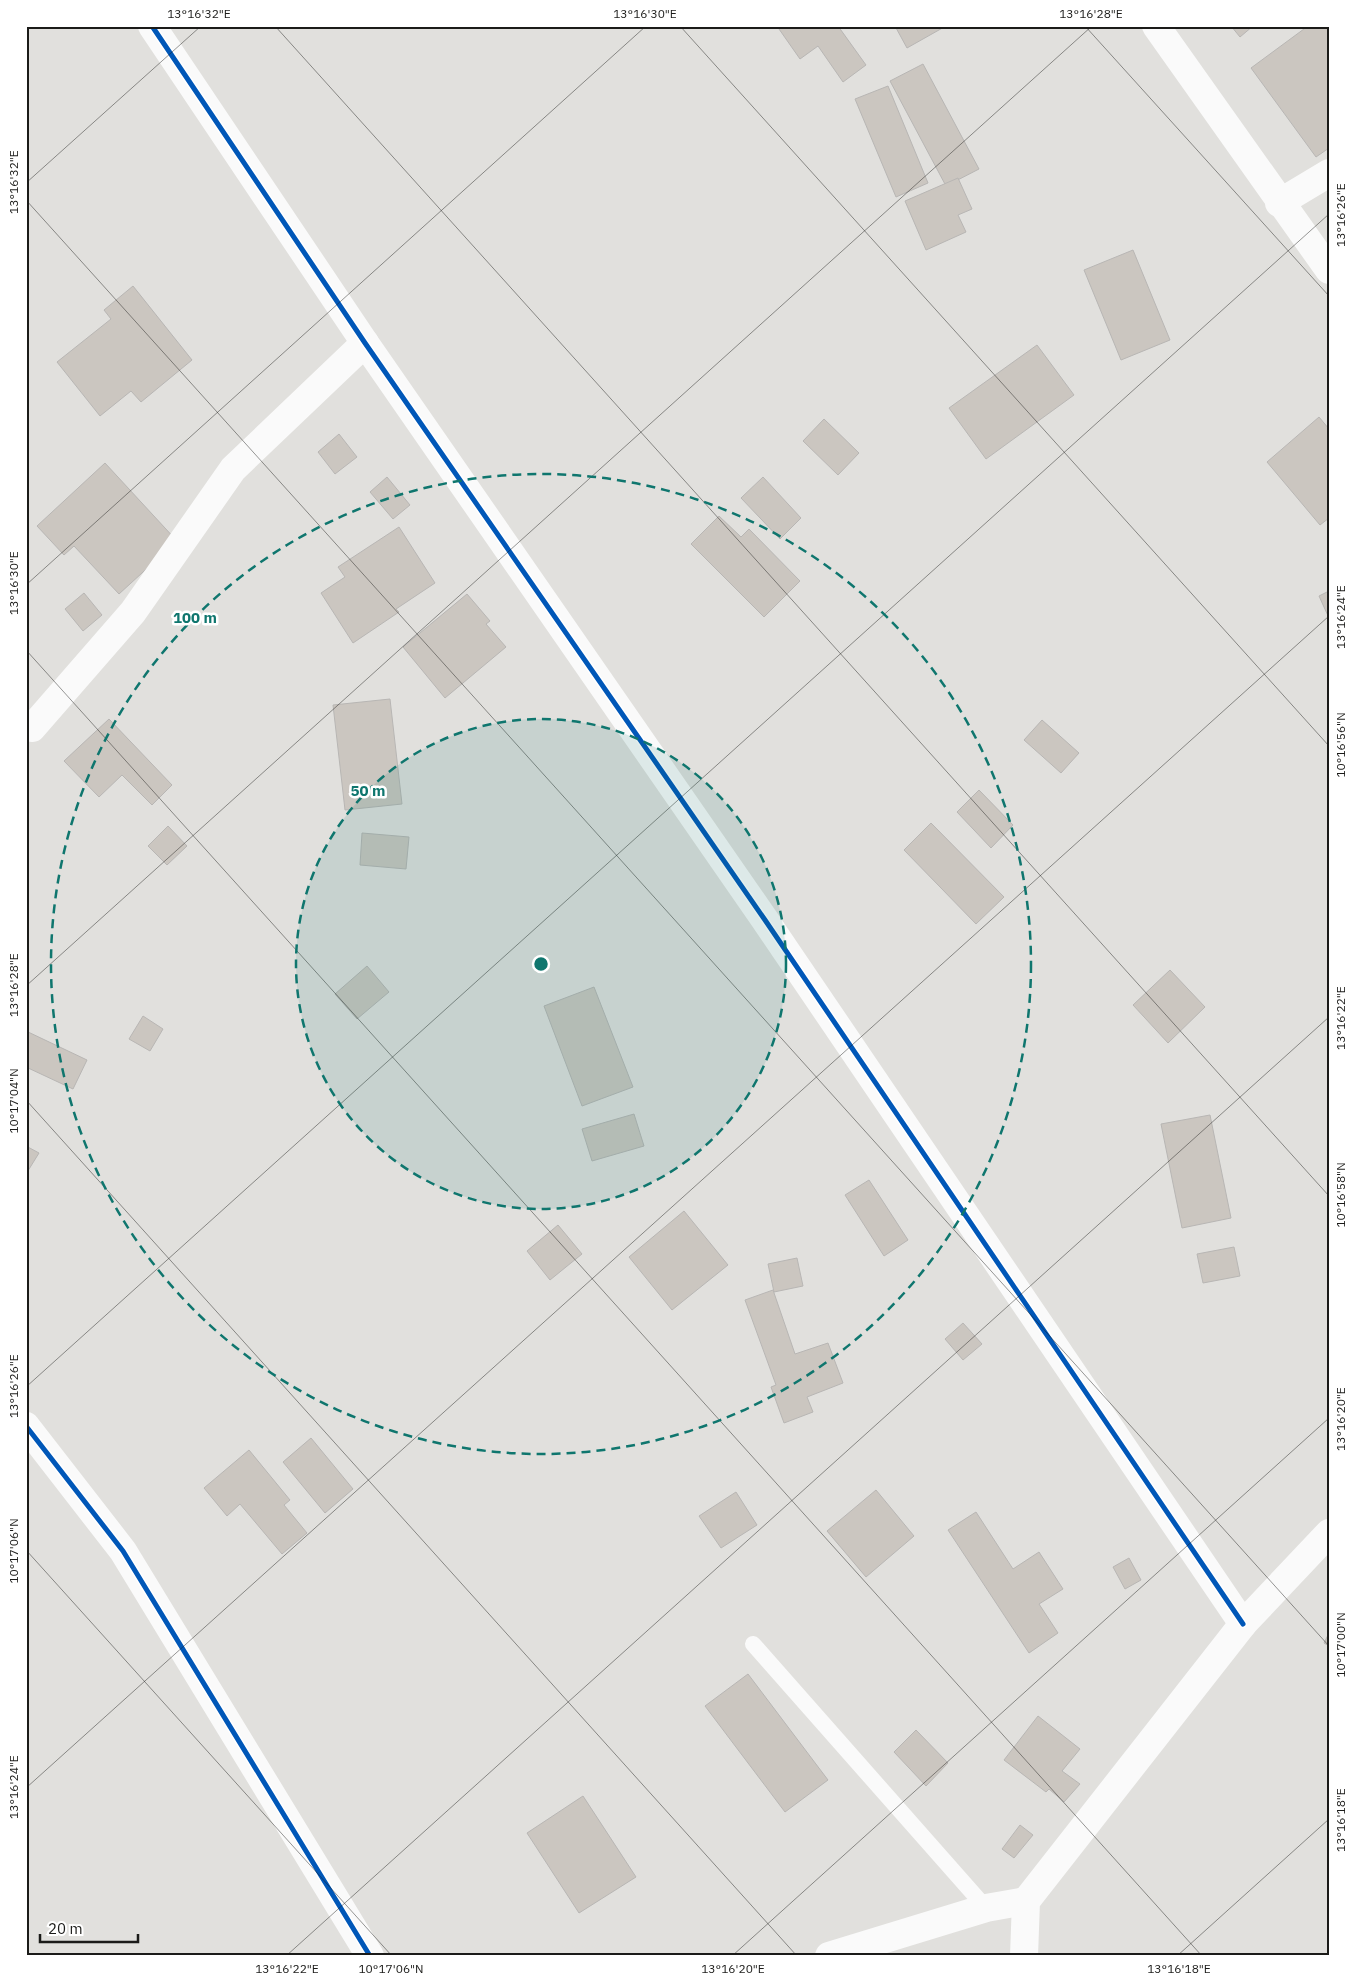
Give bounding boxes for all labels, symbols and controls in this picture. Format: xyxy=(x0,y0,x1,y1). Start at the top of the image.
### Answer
text: 13°16'32"E xyxy=(167,6,231,21)
text: 13°16'30"E xyxy=(613,6,677,21)
text: 13°16'28"E xyxy=(1059,6,1123,21)
text: 13°16'32"E xyxy=(6,150,21,214)
text: 13°16'26"E xyxy=(1333,183,1348,247)
text: 13°16'30"E xyxy=(6,551,21,615)
text: 13°16'24"E xyxy=(1333,585,1348,649)
text: 100 m xyxy=(173,608,217,627)
text: 10°16'56"N xyxy=(1333,712,1348,778)
text: 50 m xyxy=(351,781,385,800)
text: 13°16'28"E xyxy=(6,953,21,1017)
centre of rings xyxy=(532,955,550,973)
text: 13°16'22"E xyxy=(1333,986,1348,1050)
text: 10°17'04"N xyxy=(6,1068,21,1134)
text: 10°16'58"N xyxy=(1333,1162,1348,1228)
text: 13°16'26"E xyxy=(6,1354,21,1418)
text: 13°16'20"E xyxy=(1333,1387,1348,1451)
text: 10°17'06"N xyxy=(6,1518,21,1584)
text: 10°17'00"N xyxy=(1333,1612,1348,1678)
text: 13°16'24"E xyxy=(6,1755,21,1819)
text: 13°16'18"E xyxy=(1333,1788,1348,1852)
scale bar xyxy=(40,1912,138,1944)
text: 20 m xyxy=(48,1919,83,1938)
text: 13°16'22"E xyxy=(255,1961,319,1976)
text: 10°17'06"N xyxy=(358,1961,424,1976)
text: 13°16'20"E xyxy=(701,1961,765,1976)
text: 13°16'18"E xyxy=(1147,1961,1211,1976)

